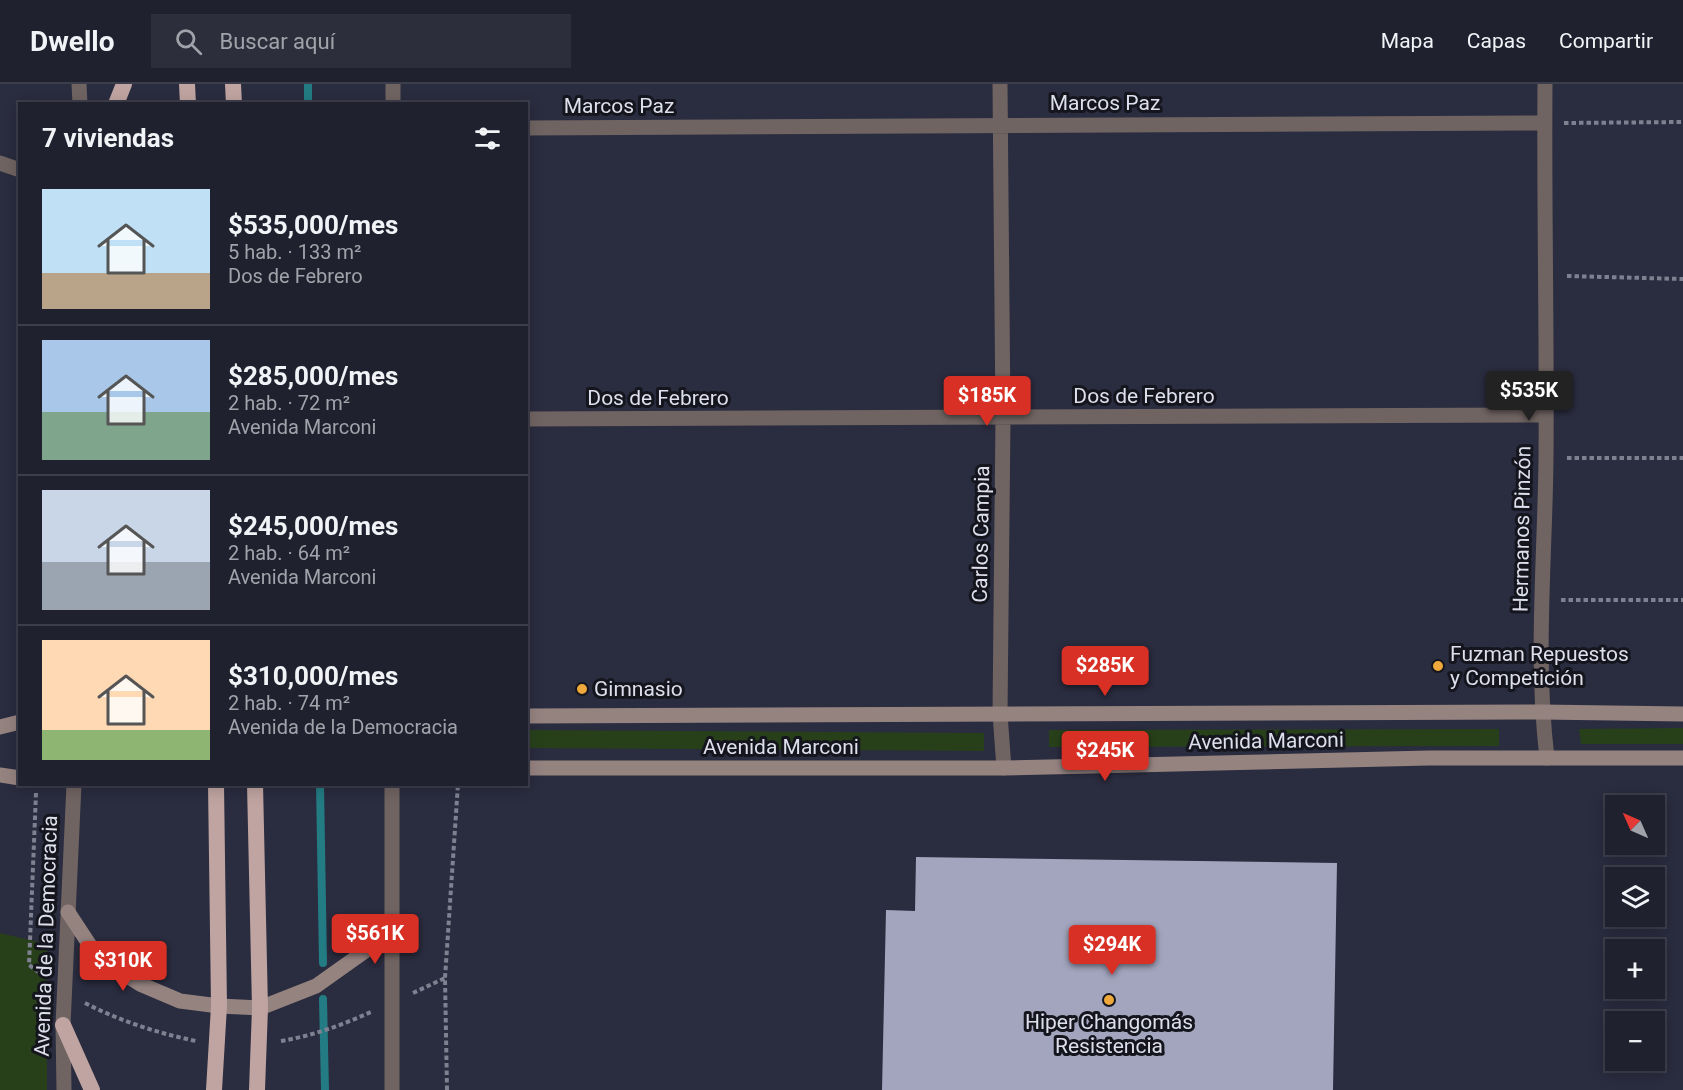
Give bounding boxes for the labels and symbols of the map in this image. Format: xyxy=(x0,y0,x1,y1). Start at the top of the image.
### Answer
street label: Marcos Paz xyxy=(1050,91,1160,115)
street label: Marcos Paz xyxy=(564,94,674,118)
pin: $535K xyxy=(1487,371,1571,422)
pin: $185K xyxy=(945,376,1029,427)
street label: Dos de Febrero xyxy=(1073,384,1215,408)
street label: Dos de Febrero xyxy=(587,386,729,410)
street label: Hermanos Pinzón xyxy=(1509,446,1535,612)
street label: Carlos Campia xyxy=(968,465,994,603)
place label: Fuzman Repuestos y Competición xyxy=(1450,642,1629,690)
pin: $285K xyxy=(1063,646,1147,697)
marker: Fuzman Repuestos y Competición xyxy=(1431,659,1445,673)
place label: Gimnasio xyxy=(594,677,683,701)
marker: Gimnasio xyxy=(575,682,589,696)
street label: Avenida Marconi xyxy=(1188,728,1344,754)
pin: $245K xyxy=(1063,731,1147,782)
street label: Avenida Marconi xyxy=(703,735,859,759)
north arrow xyxy=(1605,795,1665,855)
street label: Avenida de la Democracia xyxy=(30,815,62,1057)
pin: $561K xyxy=(333,914,417,965)
pin: $294K xyxy=(1070,925,1154,976)
pin: $310K xyxy=(81,941,165,992)
marker: Hiper Changomás Resistencia xyxy=(1102,993,1116,1007)
place label: Hiper Changomás Resistencia xyxy=(1025,1010,1193,1058)

